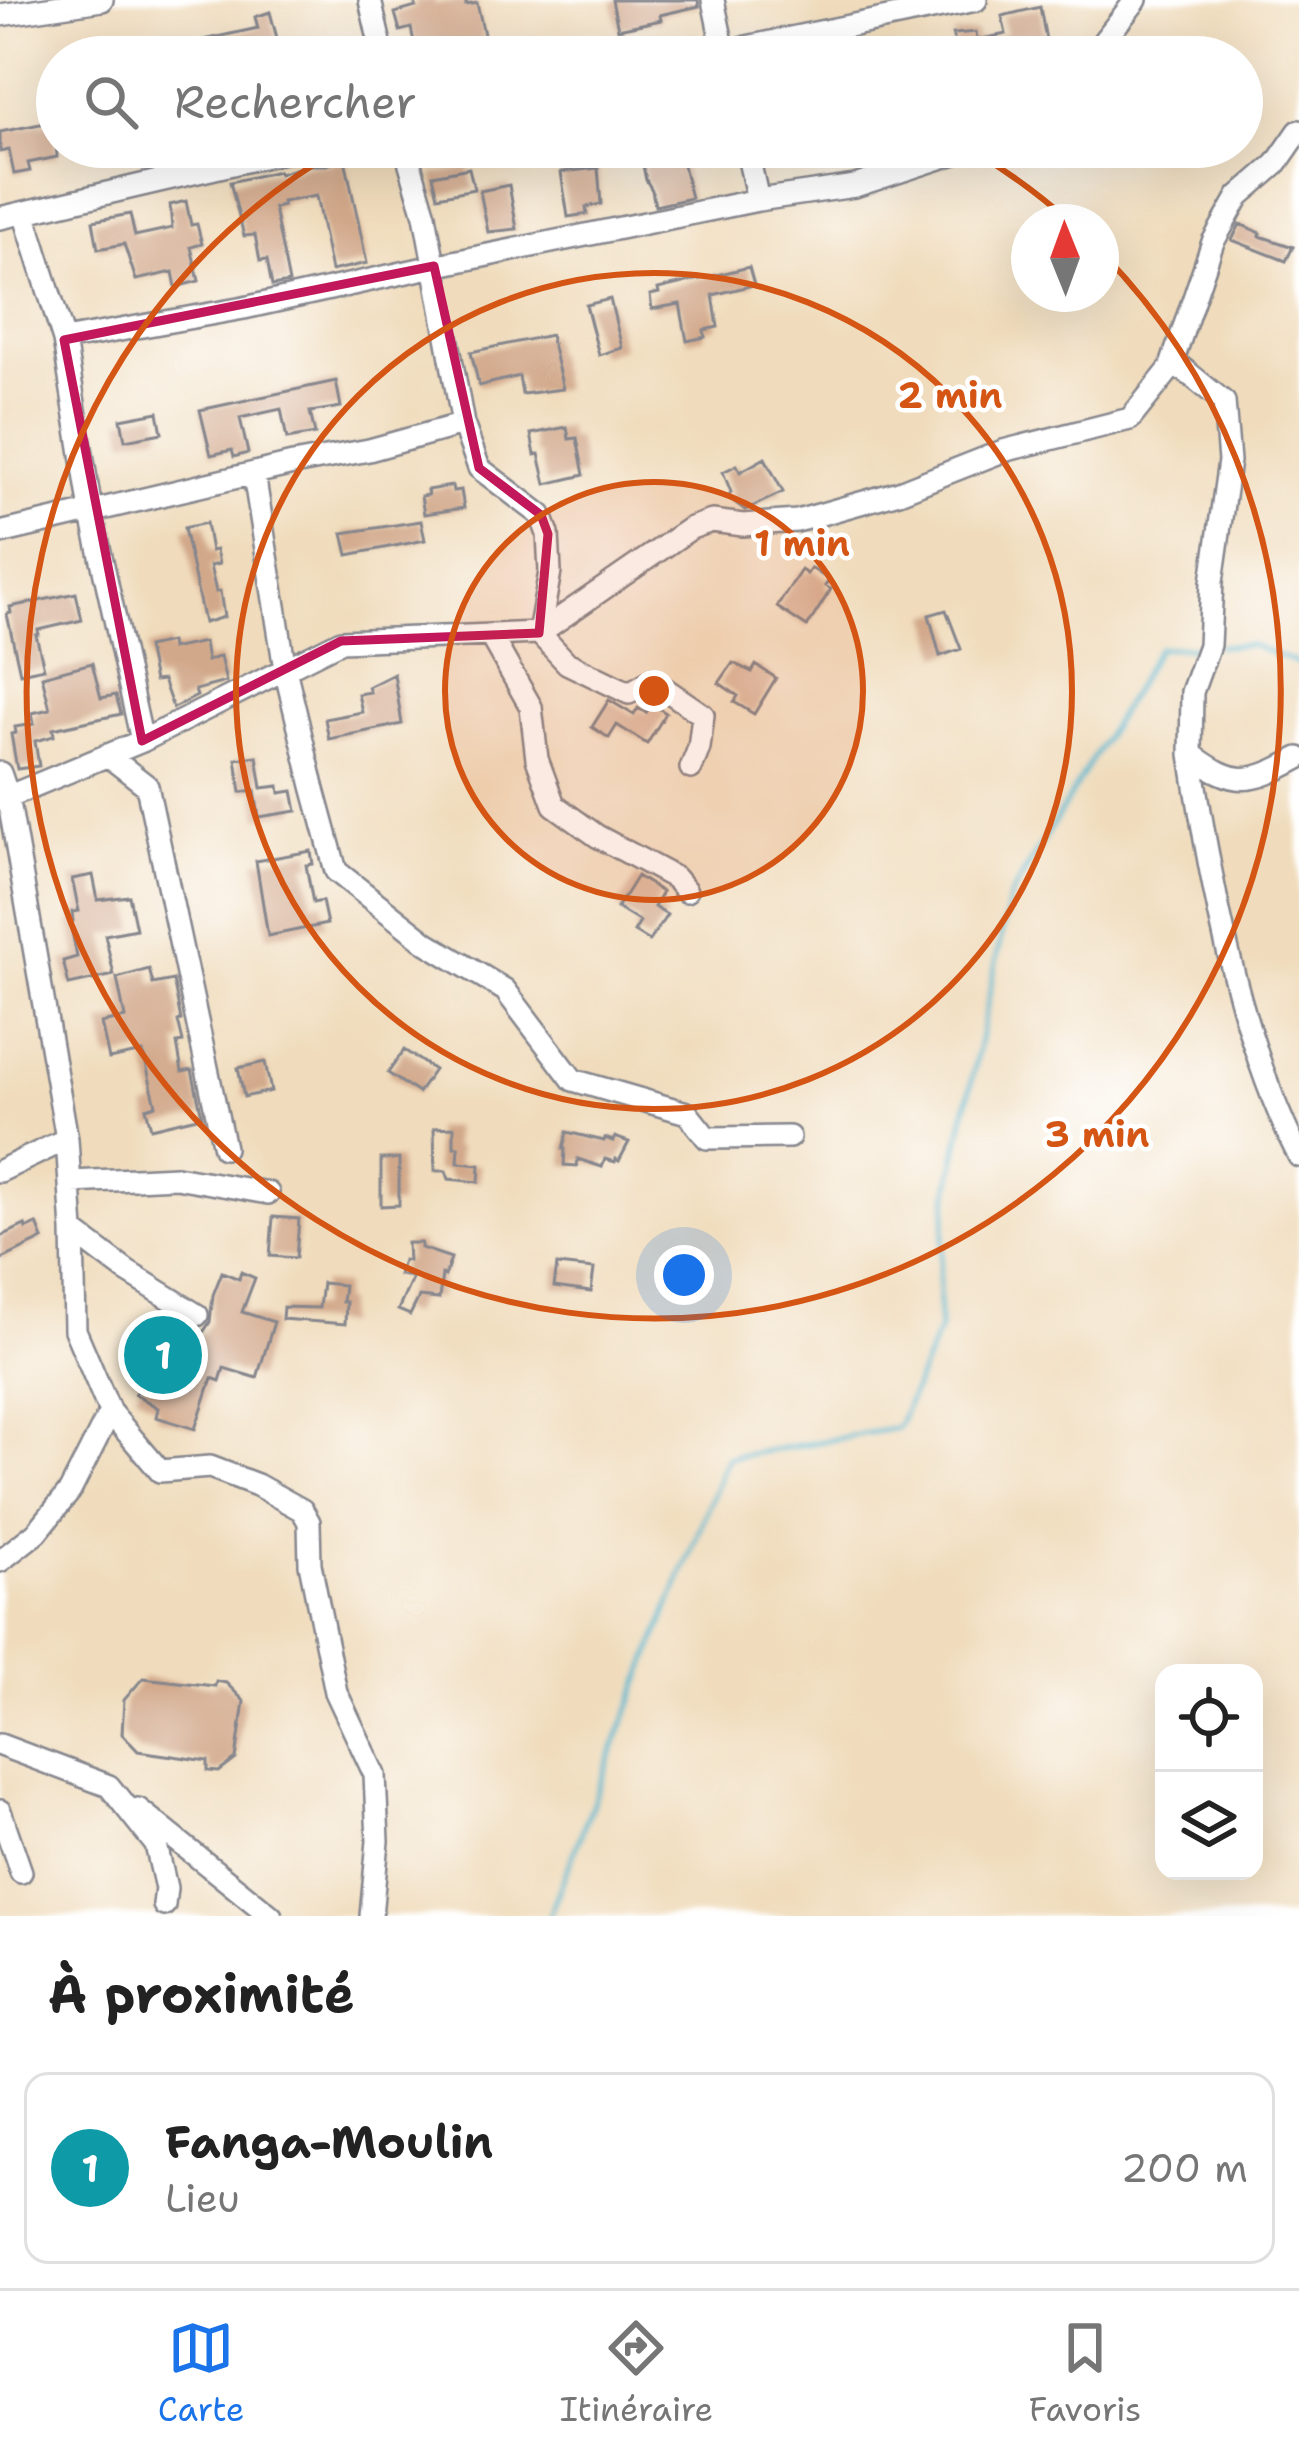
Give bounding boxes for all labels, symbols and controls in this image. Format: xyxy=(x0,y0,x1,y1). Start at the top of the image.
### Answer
search box xyxy=(36,36,1263,168)
icon: search xyxy=(78,69,144,135)
text: Rechercher xyxy=(174,72,417,132)
north arrow xyxy=(1011,204,1119,312)
text: 2 min xyxy=(898,371,1003,420)
text: 1 min xyxy=(754,519,850,568)
centre of rings xyxy=(633,670,675,712)
text: 3 min xyxy=(1045,1110,1150,1159)
your location xyxy=(654,1245,714,1305)
pin: 1 xyxy=(124,1310,202,1400)
map controls xyxy=(1155,1664,1263,1880)
button: locate xyxy=(1155,1664,1263,1772)
button: layers xyxy=(1155,1772,1263,1880)
text: À proximité xyxy=(48,1960,355,2028)
text: Fanga-Moulin xyxy=(165,2112,493,2172)
text: 1 xyxy=(81,2142,99,2194)
text: 200 m xyxy=(1121,2142,1248,2194)
text: Lieu xyxy=(165,2172,240,2224)
tab: Carte xyxy=(158,2315,244,2432)
tab: Itinéraire xyxy=(560,2315,713,2432)
tab: Favoris xyxy=(1029,2315,1141,2432)

